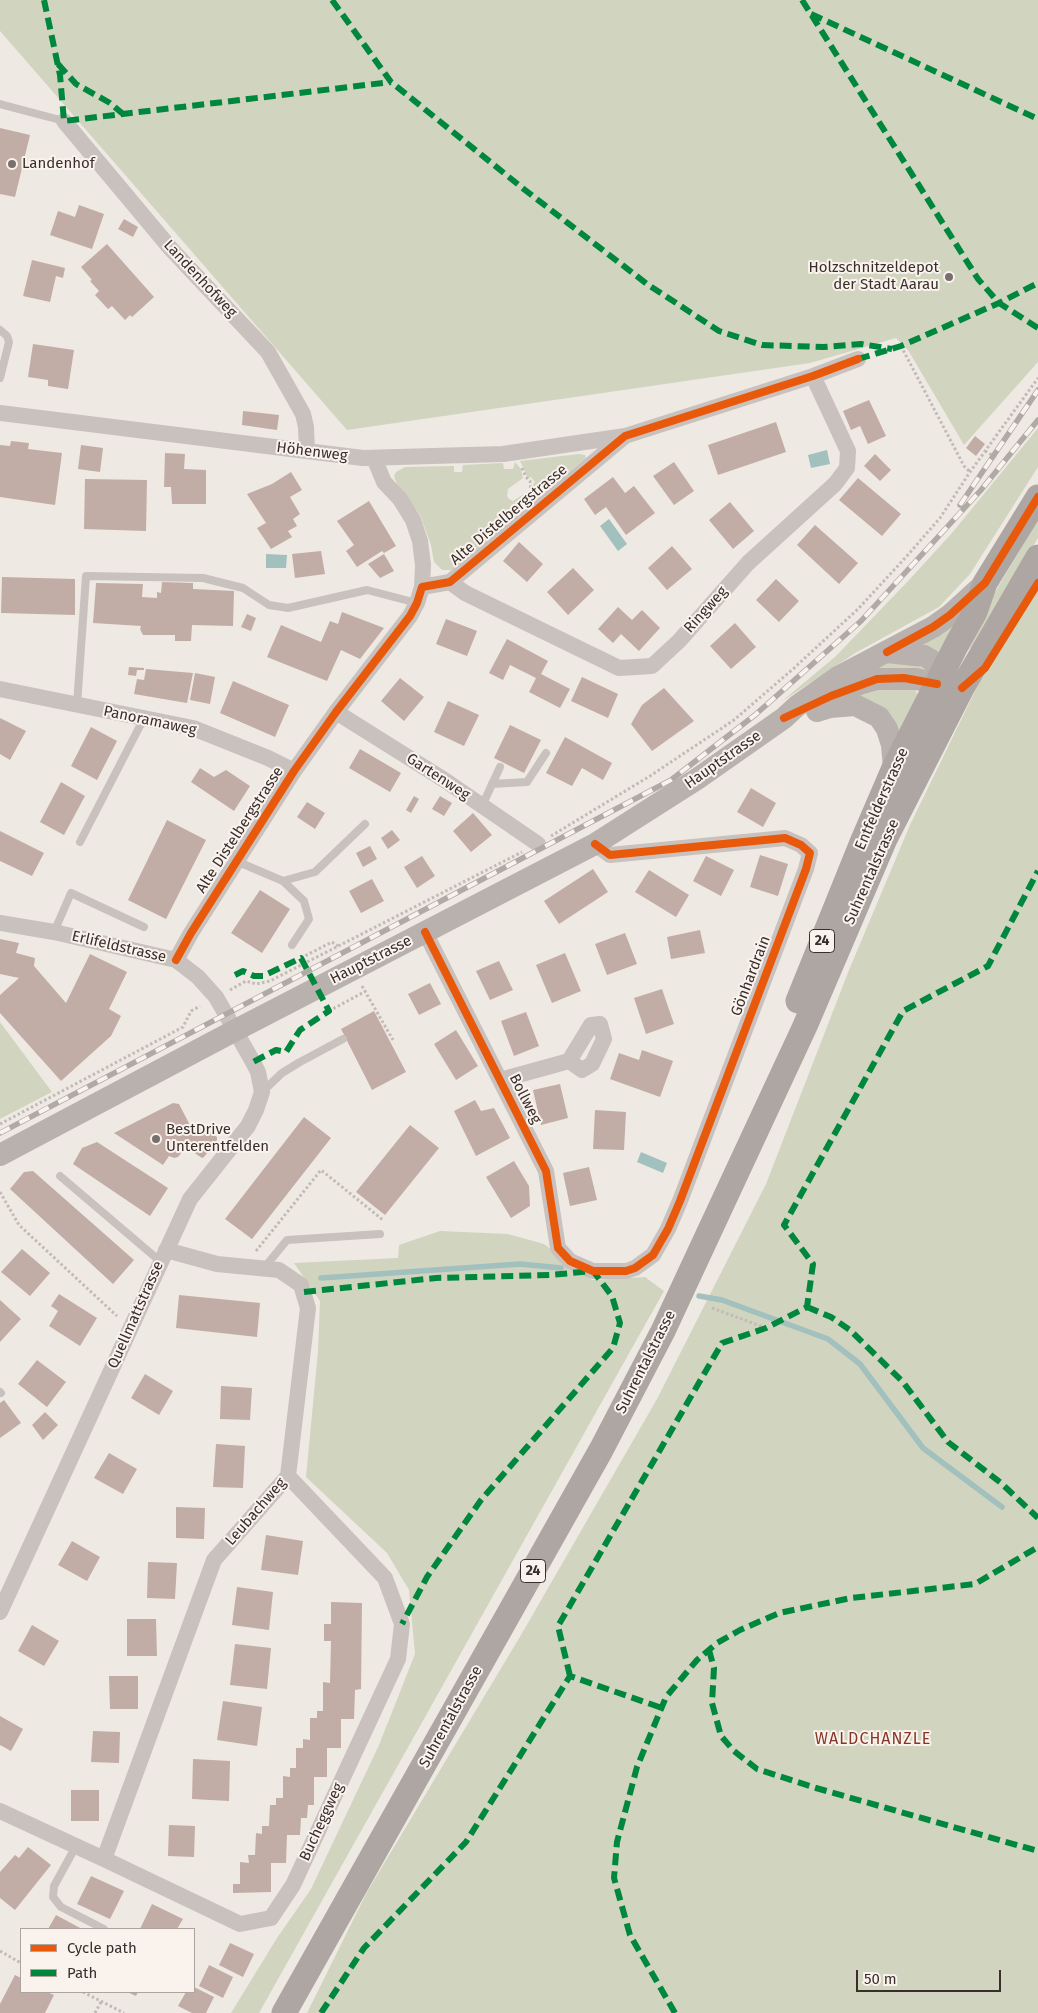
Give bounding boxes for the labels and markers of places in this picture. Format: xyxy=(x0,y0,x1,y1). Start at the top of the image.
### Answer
place label: Landenhof xyxy=(22,155,95,173)
marker: Landenhof xyxy=(6,158,18,170)
place label: Holzschnitzeldepot der Stadt Aarau xyxy=(808,259,939,294)
marker: Holzschnitzeldepot der Stadt Aarau xyxy=(943,271,955,283)
place label: BestDrive Unterentfelden xyxy=(166,1121,269,1156)
marker: BestDrive Unterentfelden xyxy=(150,1133,162,1145)

